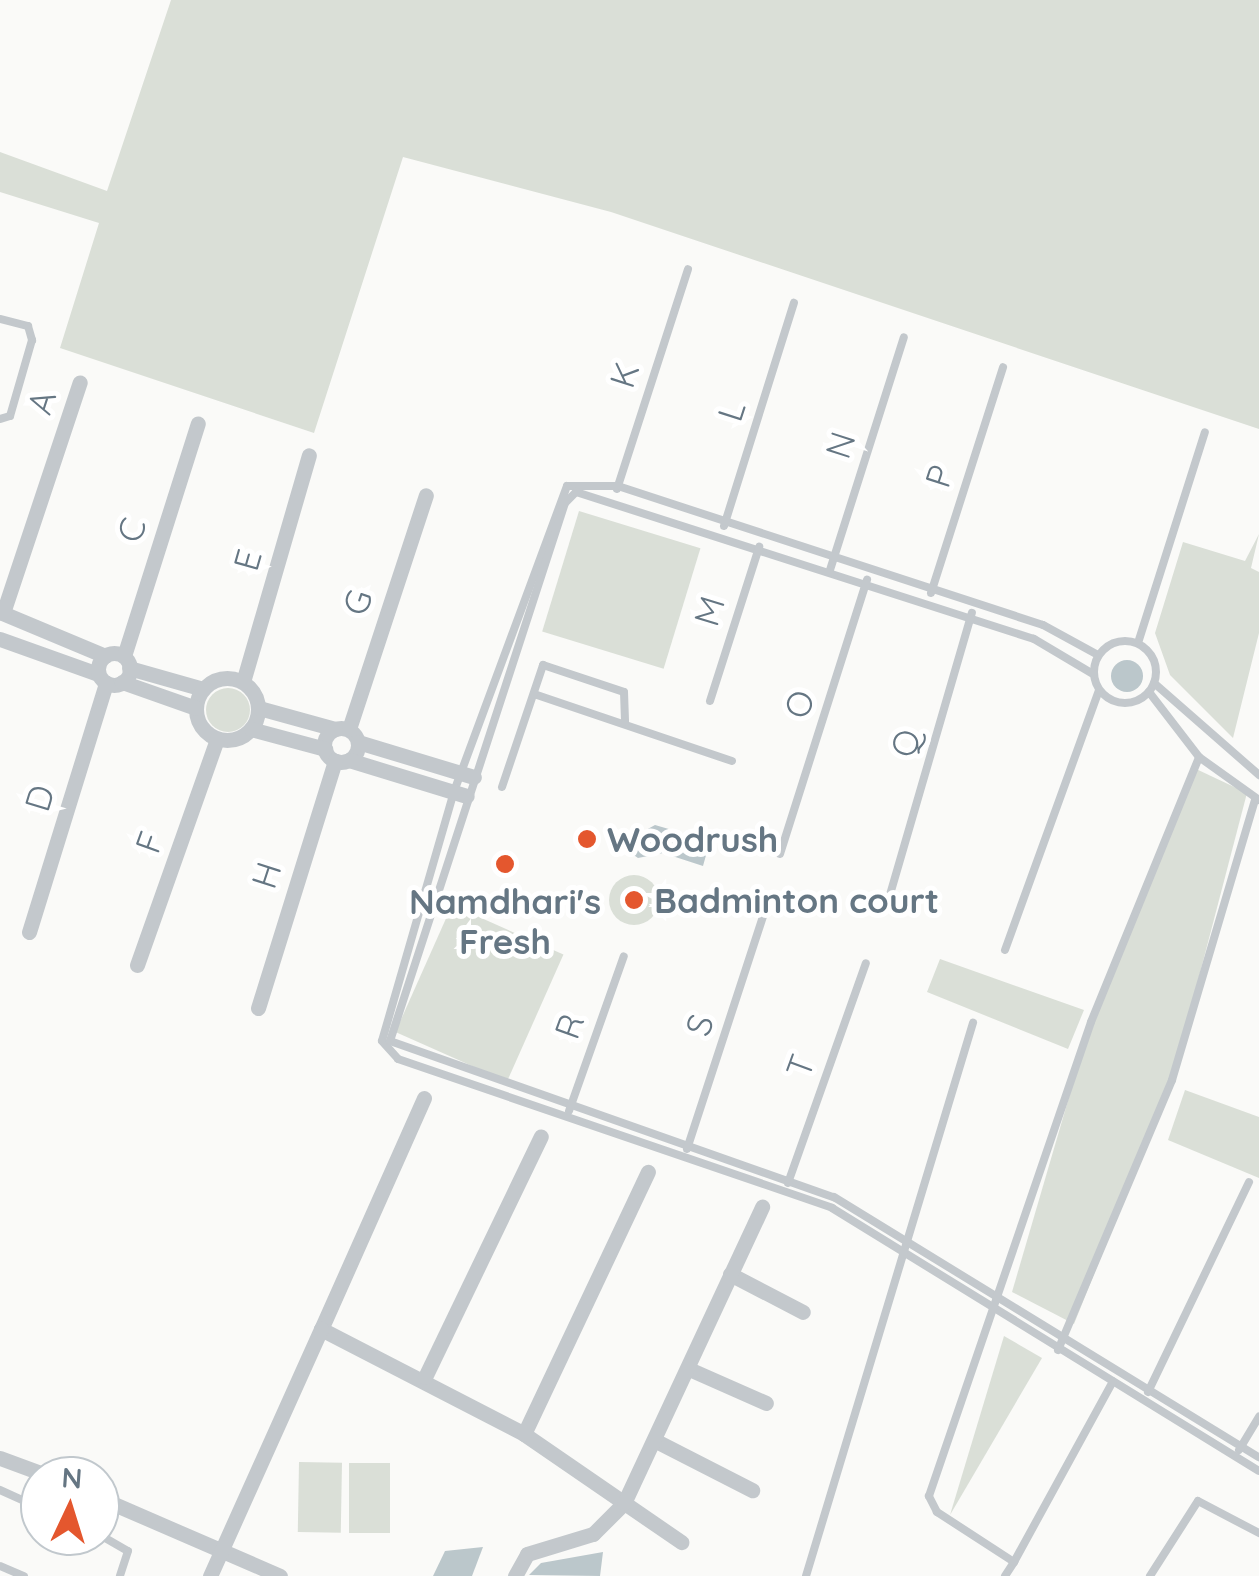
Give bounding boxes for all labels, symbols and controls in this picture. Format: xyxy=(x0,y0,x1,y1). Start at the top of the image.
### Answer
street label: K xyxy=(600,357,648,393)
street label: A xyxy=(18,385,64,419)
street label: L xyxy=(708,396,754,426)
street label: N xyxy=(816,426,864,464)
street label: P xyxy=(916,460,962,492)
street label: C xyxy=(107,513,155,547)
street label: E xyxy=(224,545,270,575)
street label: G xyxy=(333,584,381,620)
street label: M xyxy=(685,591,733,631)
street label: O xyxy=(775,685,823,723)
street label: Q xyxy=(881,724,929,762)
street label: D xyxy=(15,780,63,816)
place label: Woodrush xyxy=(607,818,778,860)
street label: F xyxy=(126,826,172,858)
marker: Woodrush xyxy=(576,828,598,850)
marker: Namdhari's Fresh xyxy=(494,853,516,875)
street label: H xyxy=(242,857,290,893)
place label: Badminton court xyxy=(654,879,939,921)
place label: Namdhari's Fresh xyxy=(409,880,601,962)
marker: Badminton court xyxy=(623,889,645,911)
street label: R xyxy=(545,1008,593,1044)
street label: S xyxy=(676,1009,722,1041)
street label: T xyxy=(777,1049,823,1083)
north arrow xyxy=(20,1456,120,1556)
text: N xyxy=(60,1459,83,1496)

